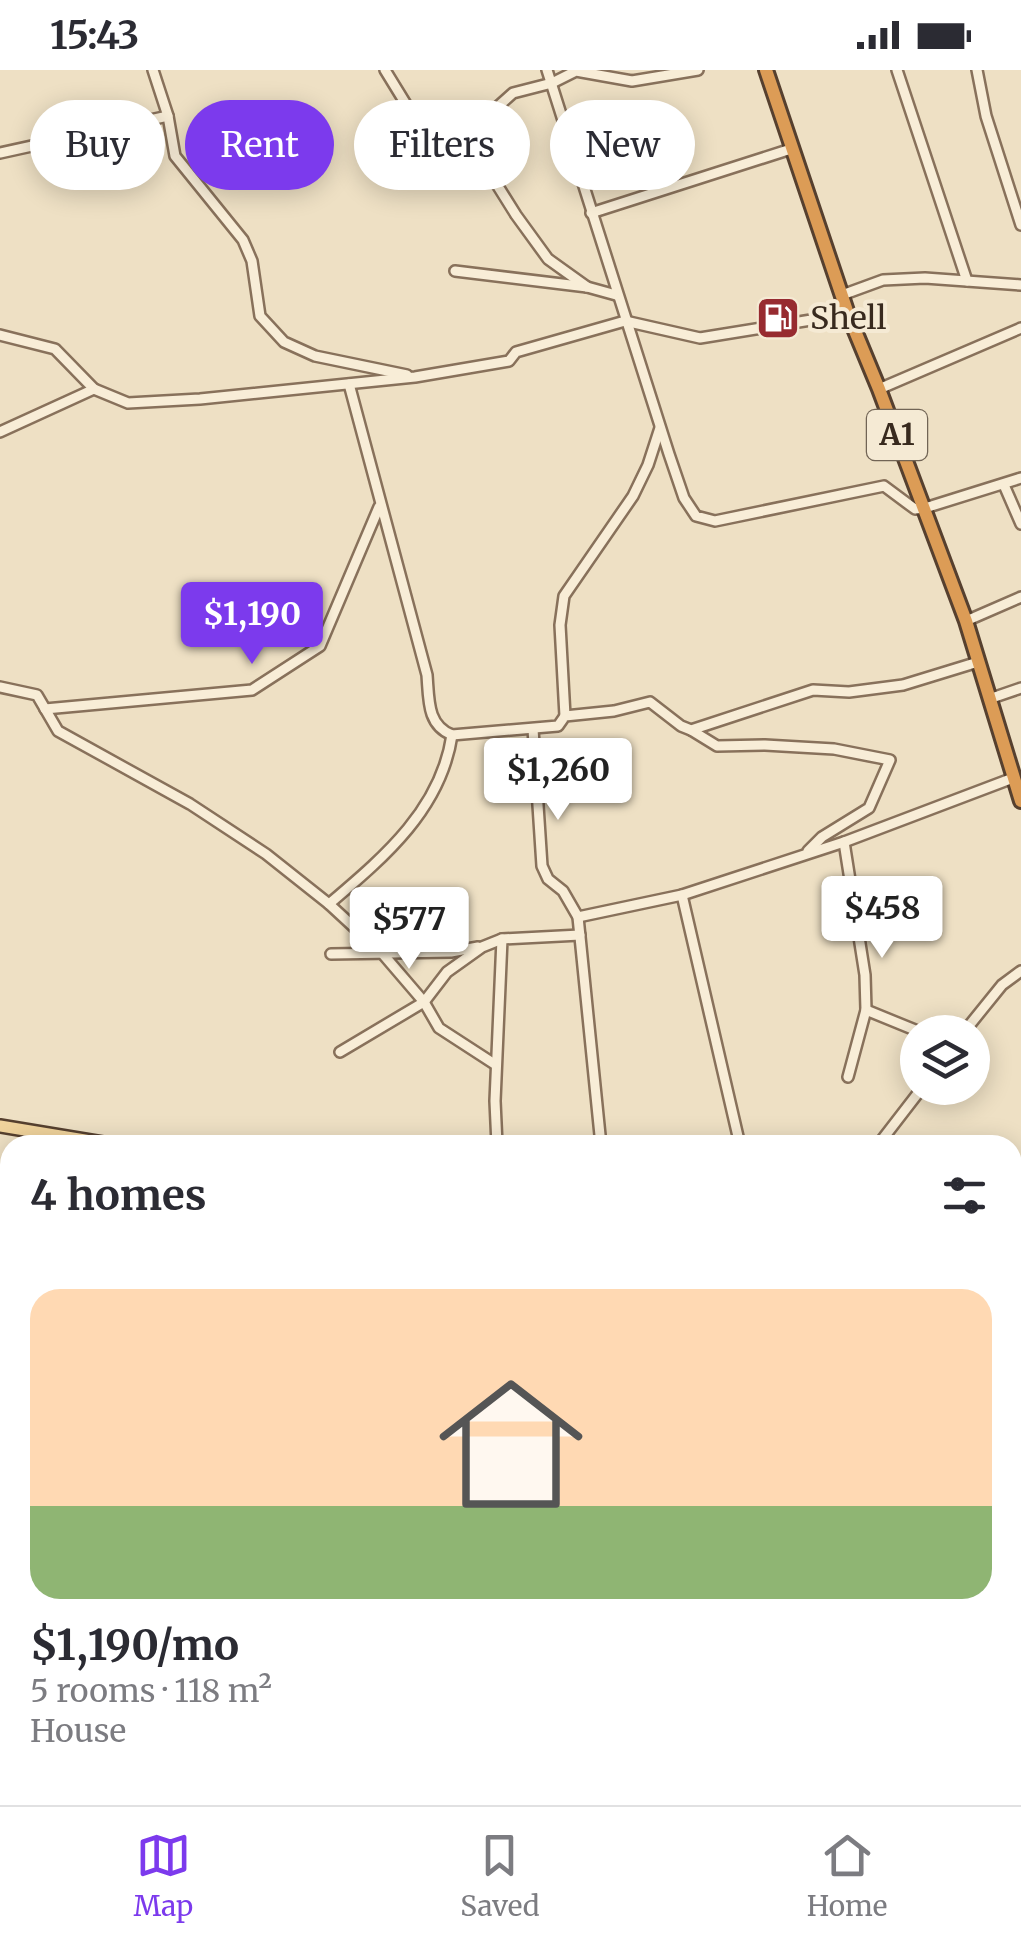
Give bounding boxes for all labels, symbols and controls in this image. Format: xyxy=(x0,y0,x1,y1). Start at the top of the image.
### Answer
text: 15:43 xyxy=(50,12,139,59)
chip: Buy xyxy=(30,100,165,190)
chip: Rent xyxy=(185,100,334,190)
chip: Filters xyxy=(354,100,530,190)
chip: New xyxy=(550,100,695,190)
fuel station icon: Shell xyxy=(755,295,801,341)
place label: Shell xyxy=(810,298,886,338)
road number: A1 xyxy=(867,410,927,460)
pin: $1,190 xyxy=(171,582,333,667)
text: $1,190 xyxy=(203,594,301,634)
pin: $1,260 xyxy=(477,738,639,823)
text: $1,260 xyxy=(506,750,610,790)
pin: $458 xyxy=(823,876,941,961)
pin: $577 xyxy=(350,887,468,972)
text: $458 xyxy=(843,888,921,928)
text: $577 xyxy=(372,899,446,939)
map controls xyxy=(900,1015,990,1105)
button: layers xyxy=(900,1015,990,1105)
icon: filters xyxy=(937,1168,992,1223)
text: 4 homes xyxy=(30,1169,207,1221)
icon: home xyxy=(421,1354,601,1534)
text: $1,190/mo xyxy=(30,1619,239,1671)
text: 5 rooms · 118 m² xyxy=(30,1671,272,1711)
text: House xyxy=(30,1711,126,1751)
tab: Map xyxy=(134,1828,193,1924)
tab: Saved xyxy=(460,1828,540,1924)
tab: Home xyxy=(807,1828,887,1924)

